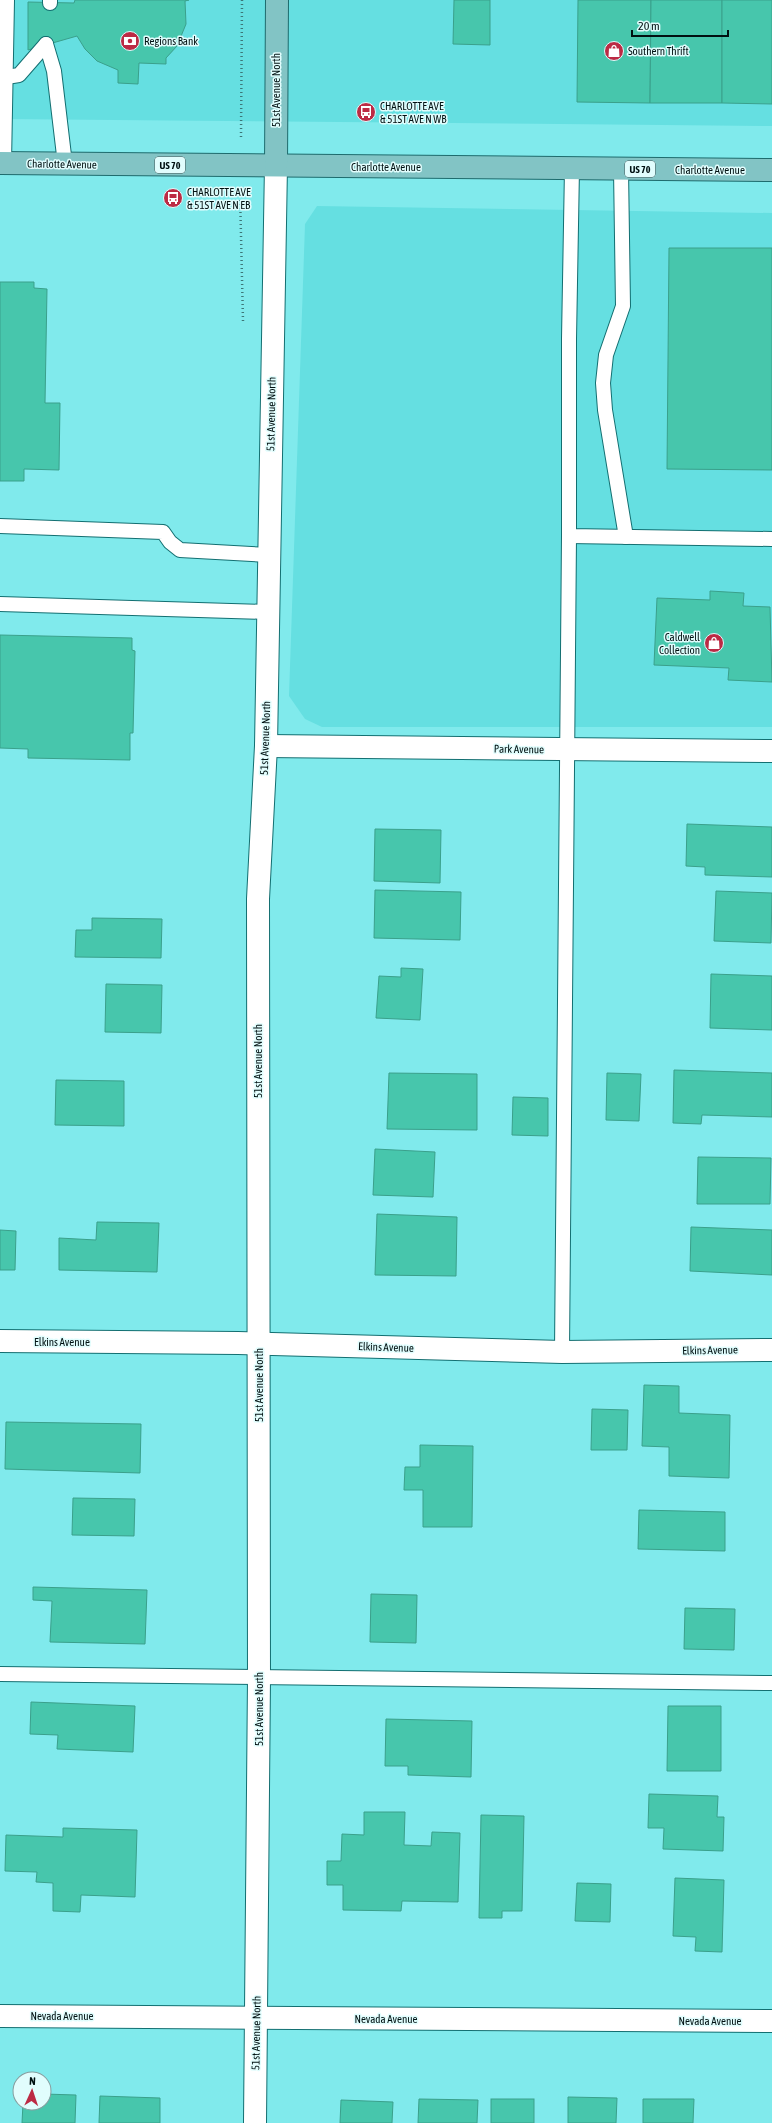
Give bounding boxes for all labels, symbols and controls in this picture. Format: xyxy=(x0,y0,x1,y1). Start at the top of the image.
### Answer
scale bar xyxy=(632,12,728,38)
text: 20 m xyxy=(638,19,660,33)
bank icon: Regions Bank xyxy=(119,30,141,52)
place label: Regions Bank xyxy=(144,35,198,47)
shop icon: Southern Thrift xyxy=(603,40,625,62)
place label: Southern Thrift xyxy=(628,45,689,57)
street label: 51st Avenue North xyxy=(270,53,282,127)
place label: CHARLOTTE AVE & 51ST AVE N WB xyxy=(380,100,447,125)
bus stop icon: CHARLOTTE AVE & 51ST AVE N WB xyxy=(355,101,377,123)
street label: Charlotte Avenue xyxy=(27,157,97,171)
road number: US 70 xyxy=(155,157,185,173)
street label: Charlotte Avenue xyxy=(351,161,421,173)
road number: US 70 xyxy=(625,161,655,177)
street label: Charlotte Avenue xyxy=(675,164,745,176)
place label: CHARLOTTE AVE & 51ST AVE N EB xyxy=(187,186,251,211)
bus stop icon: CHARLOTTE AVE & 51ST AVE N EB xyxy=(162,187,184,209)
street label: 51st Avenue North xyxy=(264,377,278,451)
place label: Caldwell Collection xyxy=(659,631,700,656)
shop icon: Caldwell Collection xyxy=(703,632,725,654)
street label: 51st Avenue North xyxy=(258,701,272,775)
street label: Park Avenue xyxy=(494,743,544,755)
street label: 51st Avenue North xyxy=(252,1024,264,1098)
street label: Elkins Avenue xyxy=(34,1336,90,1348)
street label: Elkins Avenue xyxy=(358,1340,414,1354)
street label: Elkins Avenue xyxy=(682,1344,738,1356)
street label: 51st Avenue North xyxy=(253,1348,265,1422)
street label: 51st Avenue North xyxy=(253,1672,265,1746)
street label: 51st Avenue North xyxy=(249,1996,263,2070)
street label: Nevada Avenue xyxy=(30,2010,94,2022)
street label: Nevada Avenue xyxy=(354,2013,418,2025)
street label: Nevada Avenue xyxy=(678,2015,742,2027)
north arrow xyxy=(12,2071,52,2111)
text: N xyxy=(29,2075,36,2087)

